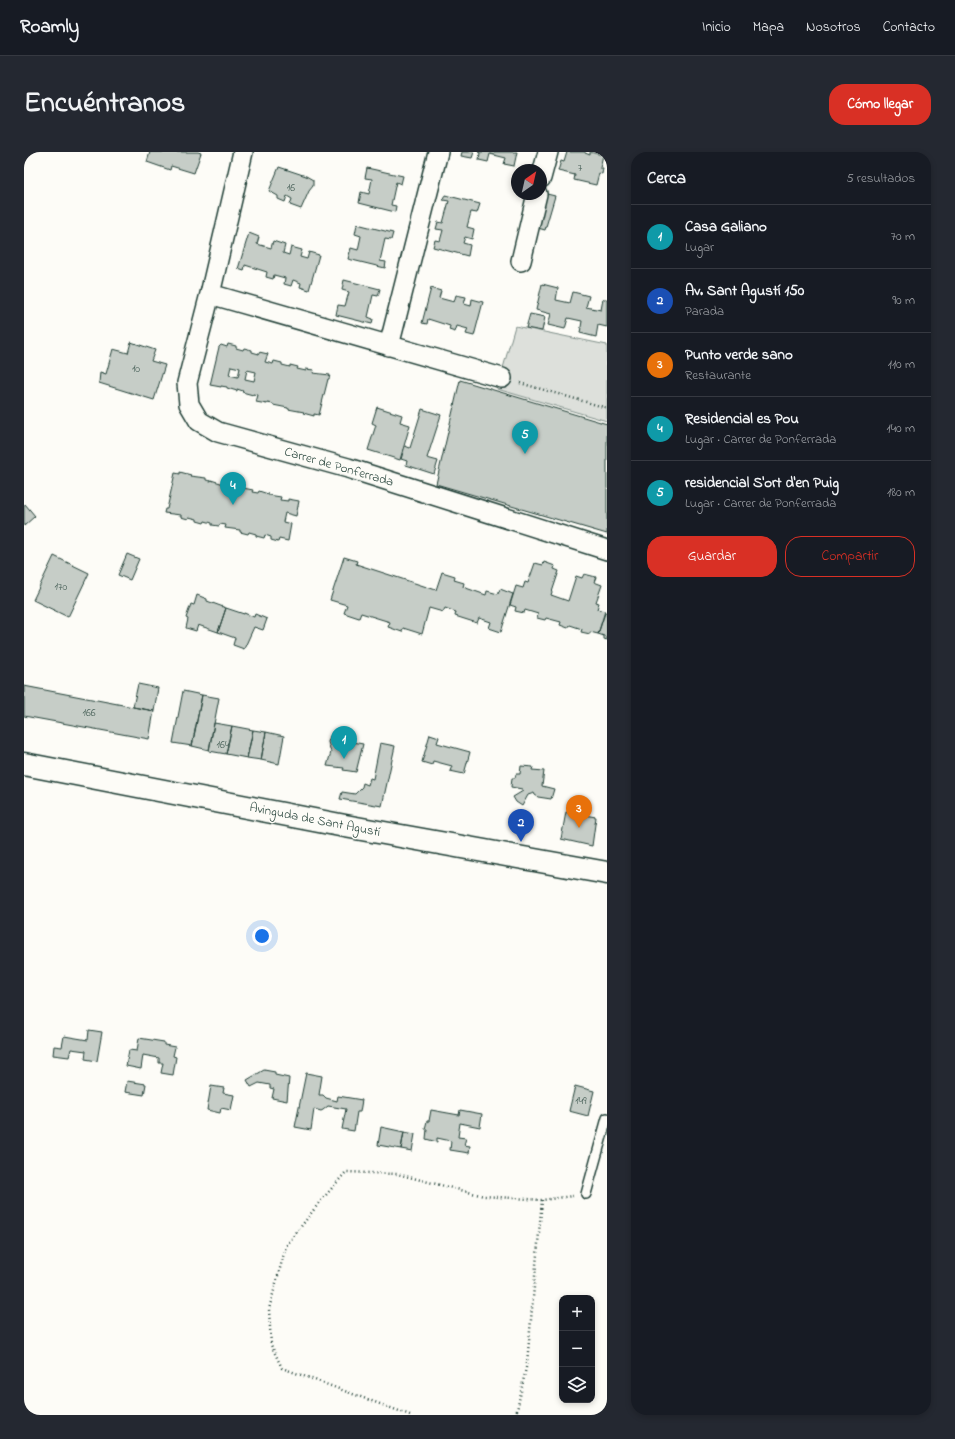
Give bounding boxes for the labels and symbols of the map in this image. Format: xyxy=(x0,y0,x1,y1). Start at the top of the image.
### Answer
house number: 7 xyxy=(578,160,583,176)
north arrow xyxy=(511,164,547,200)
house number: 16 xyxy=(287,180,295,196)
house number: 10 xyxy=(132,361,140,377)
pin: 5 xyxy=(512,421,538,454)
street label: Carrer de Ponferrada xyxy=(282,442,396,492)
pin: 4 xyxy=(220,472,246,505)
house number: 170 xyxy=(55,579,68,595)
house number: 166 xyxy=(82,705,96,721)
pin: 1 xyxy=(331,726,357,759)
house number: 164 xyxy=(217,737,230,753)
pin: 3 xyxy=(566,795,592,828)
street label: Avinguda de Sant Agustí xyxy=(248,798,382,843)
pin: 2 xyxy=(508,809,534,842)
your location xyxy=(252,926,272,946)
house number: 149 xyxy=(575,1093,587,1109)

